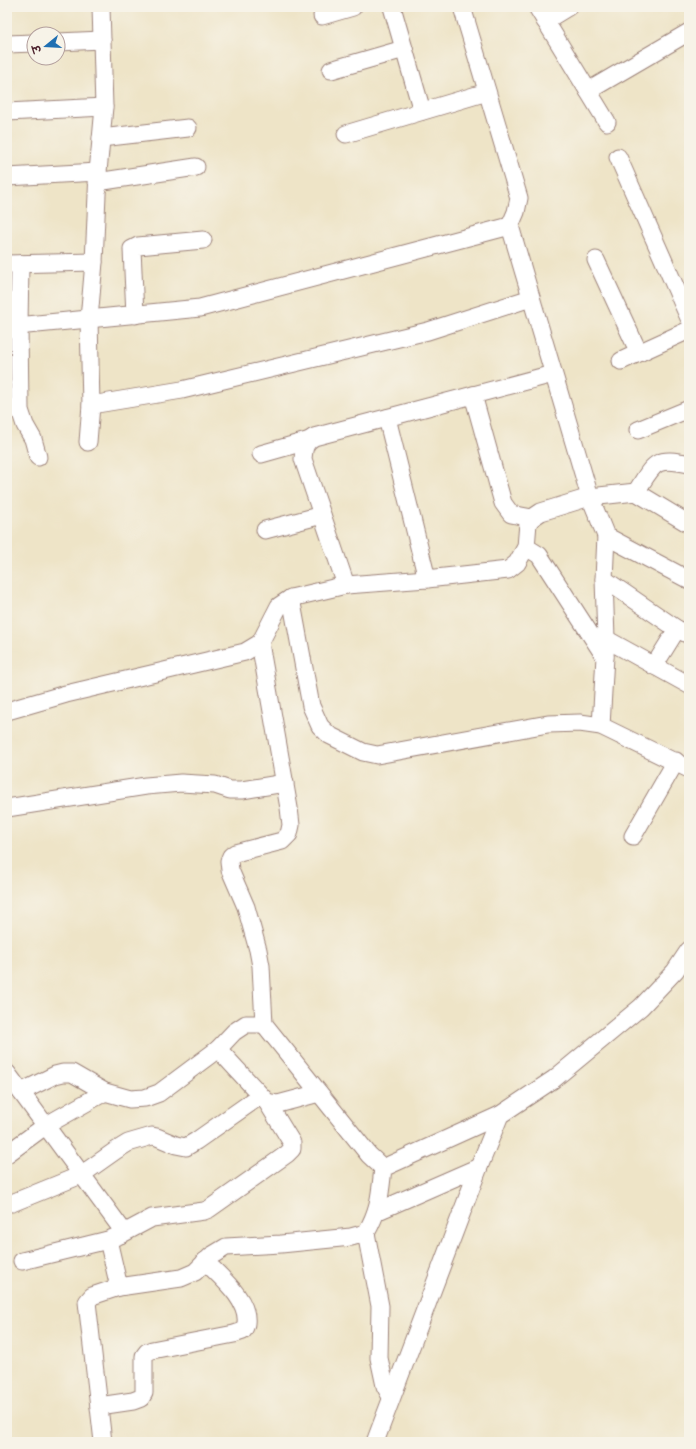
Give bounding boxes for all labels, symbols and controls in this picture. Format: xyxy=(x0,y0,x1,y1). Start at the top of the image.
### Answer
north arrow xyxy=(26,26,66,66)
text: उ xyxy=(28,42,46,56)

